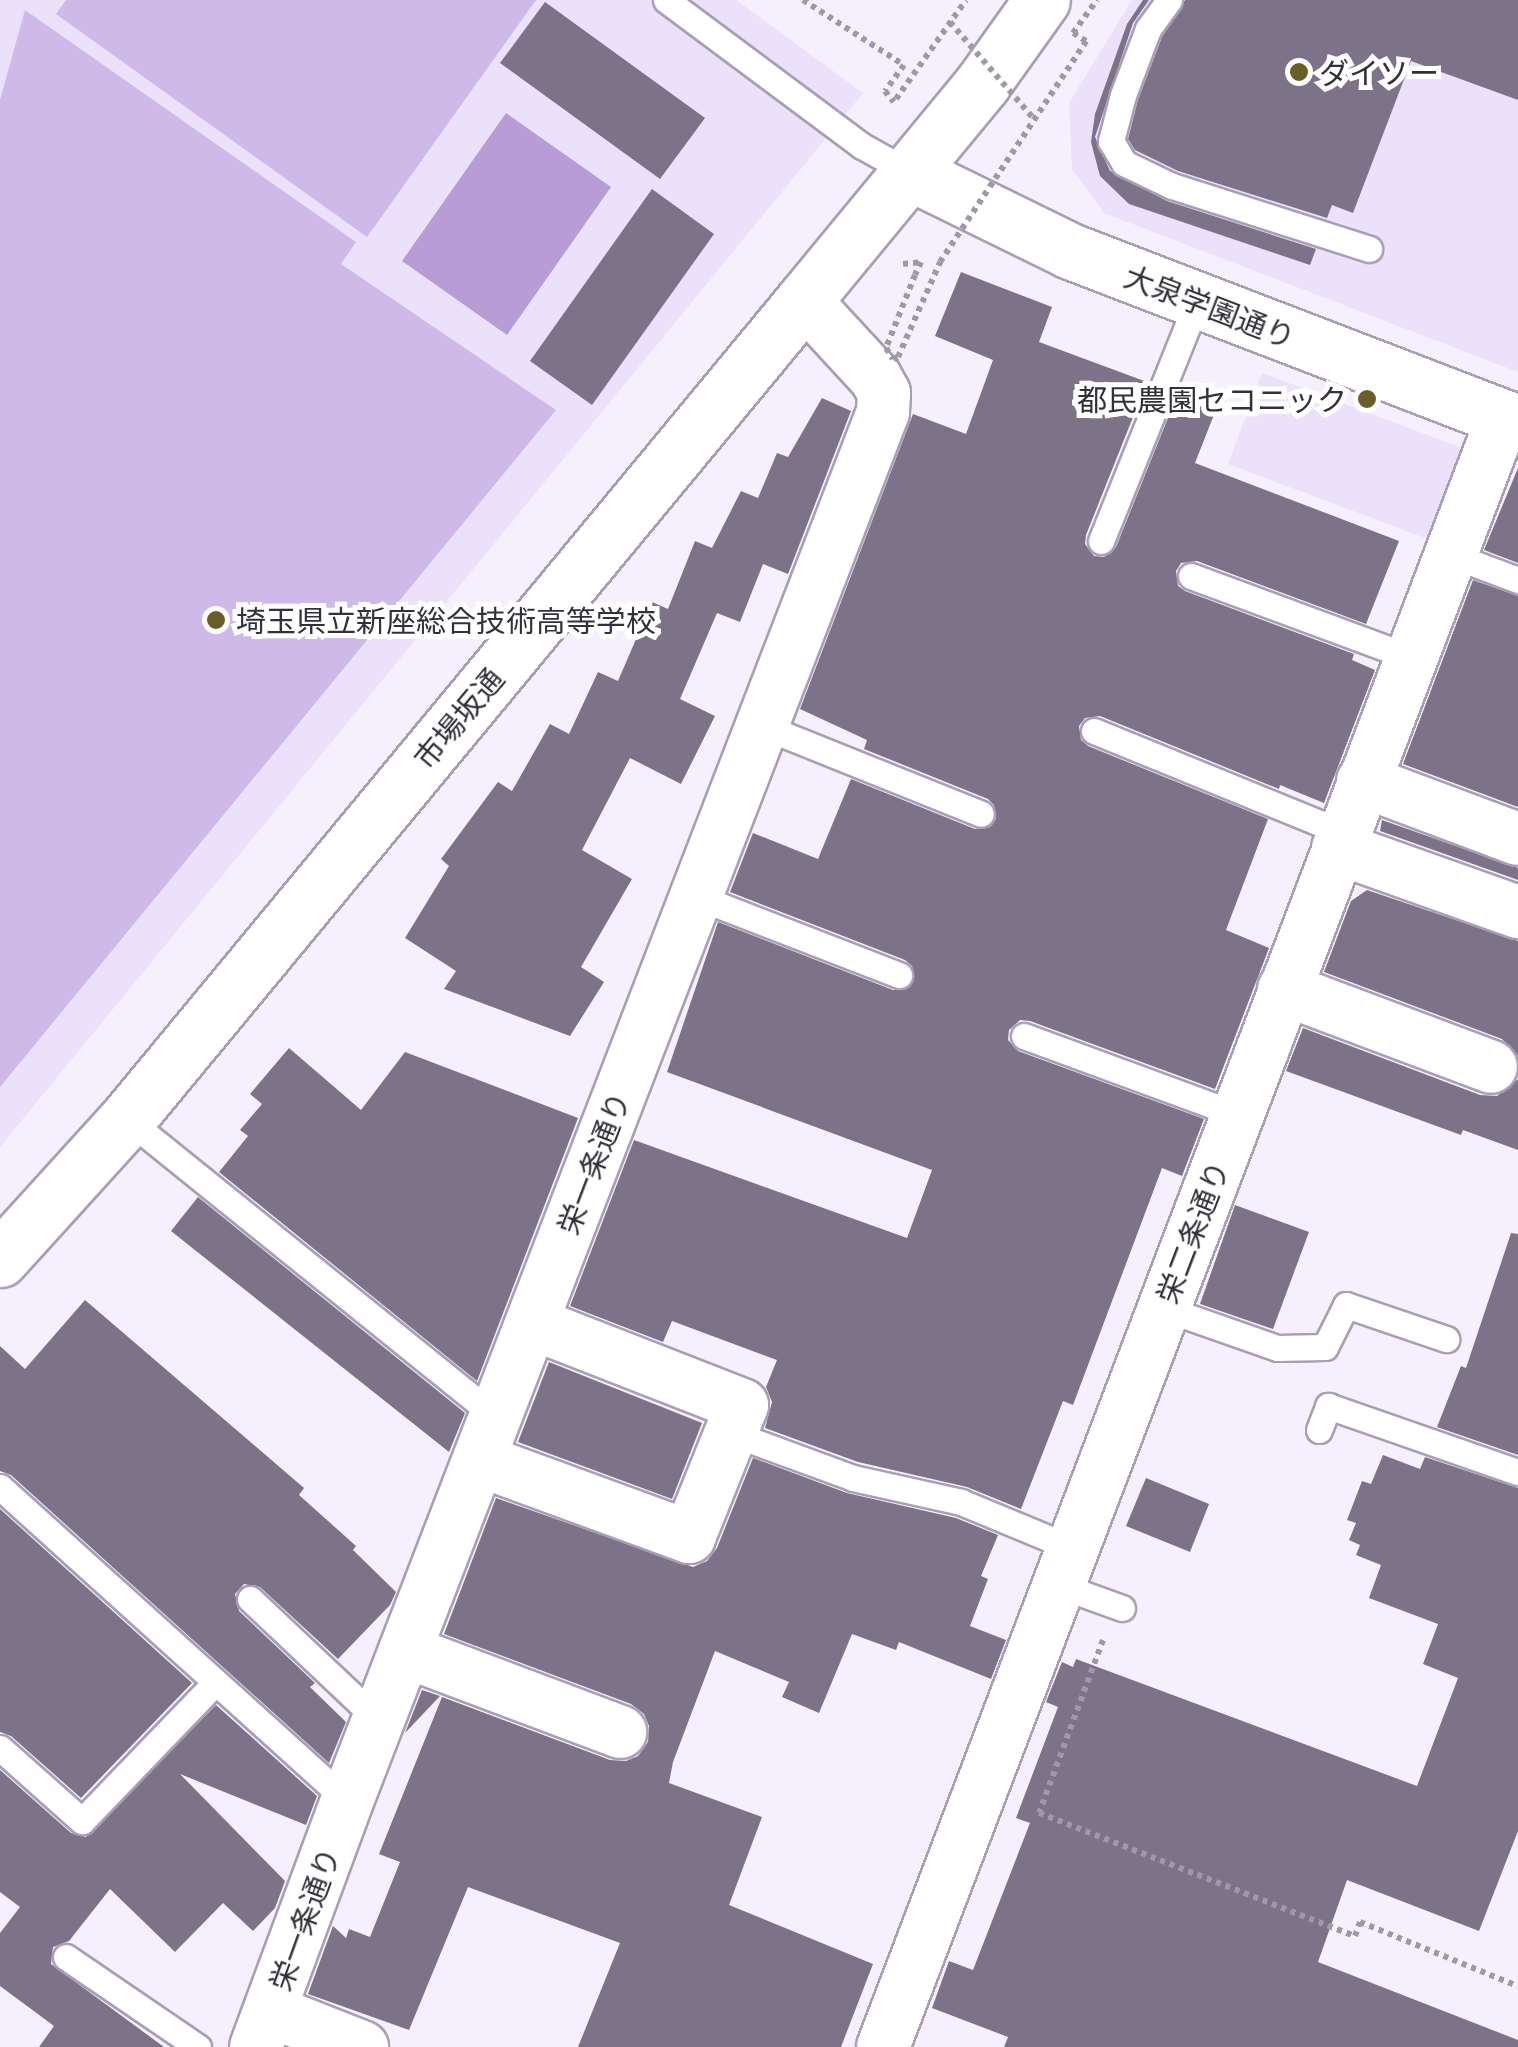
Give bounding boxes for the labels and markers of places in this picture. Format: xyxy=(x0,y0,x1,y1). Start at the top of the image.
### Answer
place label: ダイソー xyxy=(1319,54,1439,90)
marker: ダイソー xyxy=(1288,61,1310,83)
place label: 都民農園セコニック xyxy=(1077,381,1347,417)
marker: 都民農園セコニック xyxy=(1356,388,1378,410)
place label: 埼玉県立新座総合技術高等学校 xyxy=(236,602,656,638)
marker: 埼玉県立新座総合技術高等学校 xyxy=(205,609,227,631)

